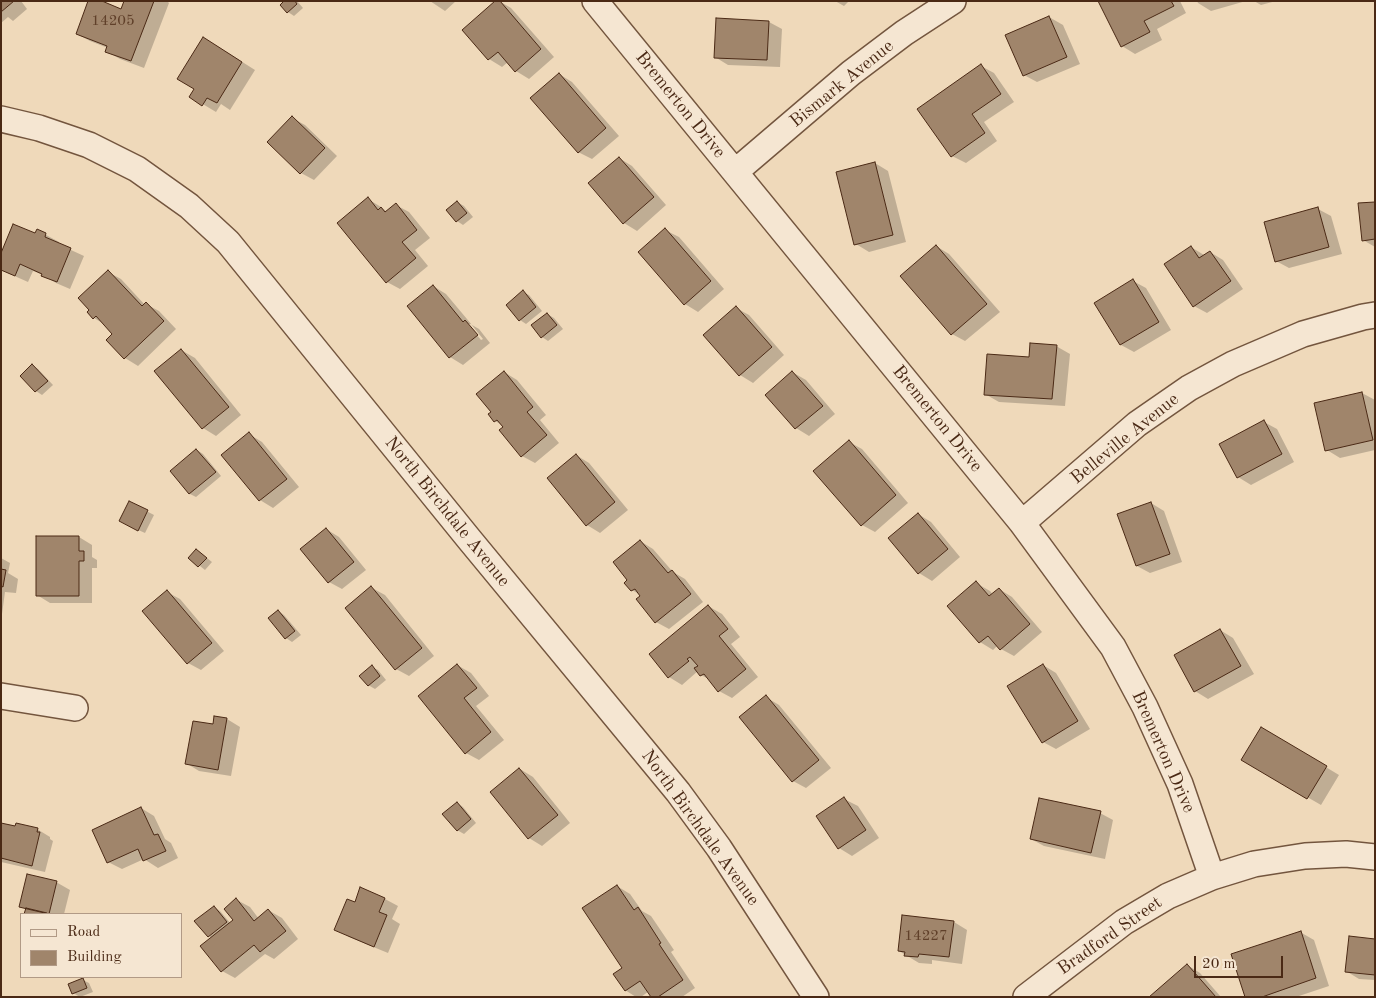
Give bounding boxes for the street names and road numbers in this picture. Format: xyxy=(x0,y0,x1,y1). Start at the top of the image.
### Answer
street label: Bismark Avenue xyxy=(786,36,898,132)
street label: Bremerton Drive xyxy=(630,47,730,163)
street label: Bremerton Drive xyxy=(887,361,987,477)
street label: Belleville Avenue xyxy=(1066,389,1184,489)
street label: North Birchdale Avenue xyxy=(380,432,514,592)
street label: Bremerton Drive xyxy=(1126,688,1200,816)
street label: North Birchdale Avenue xyxy=(636,746,764,910)
street label: Bradford Street xyxy=(1054,892,1166,980)

